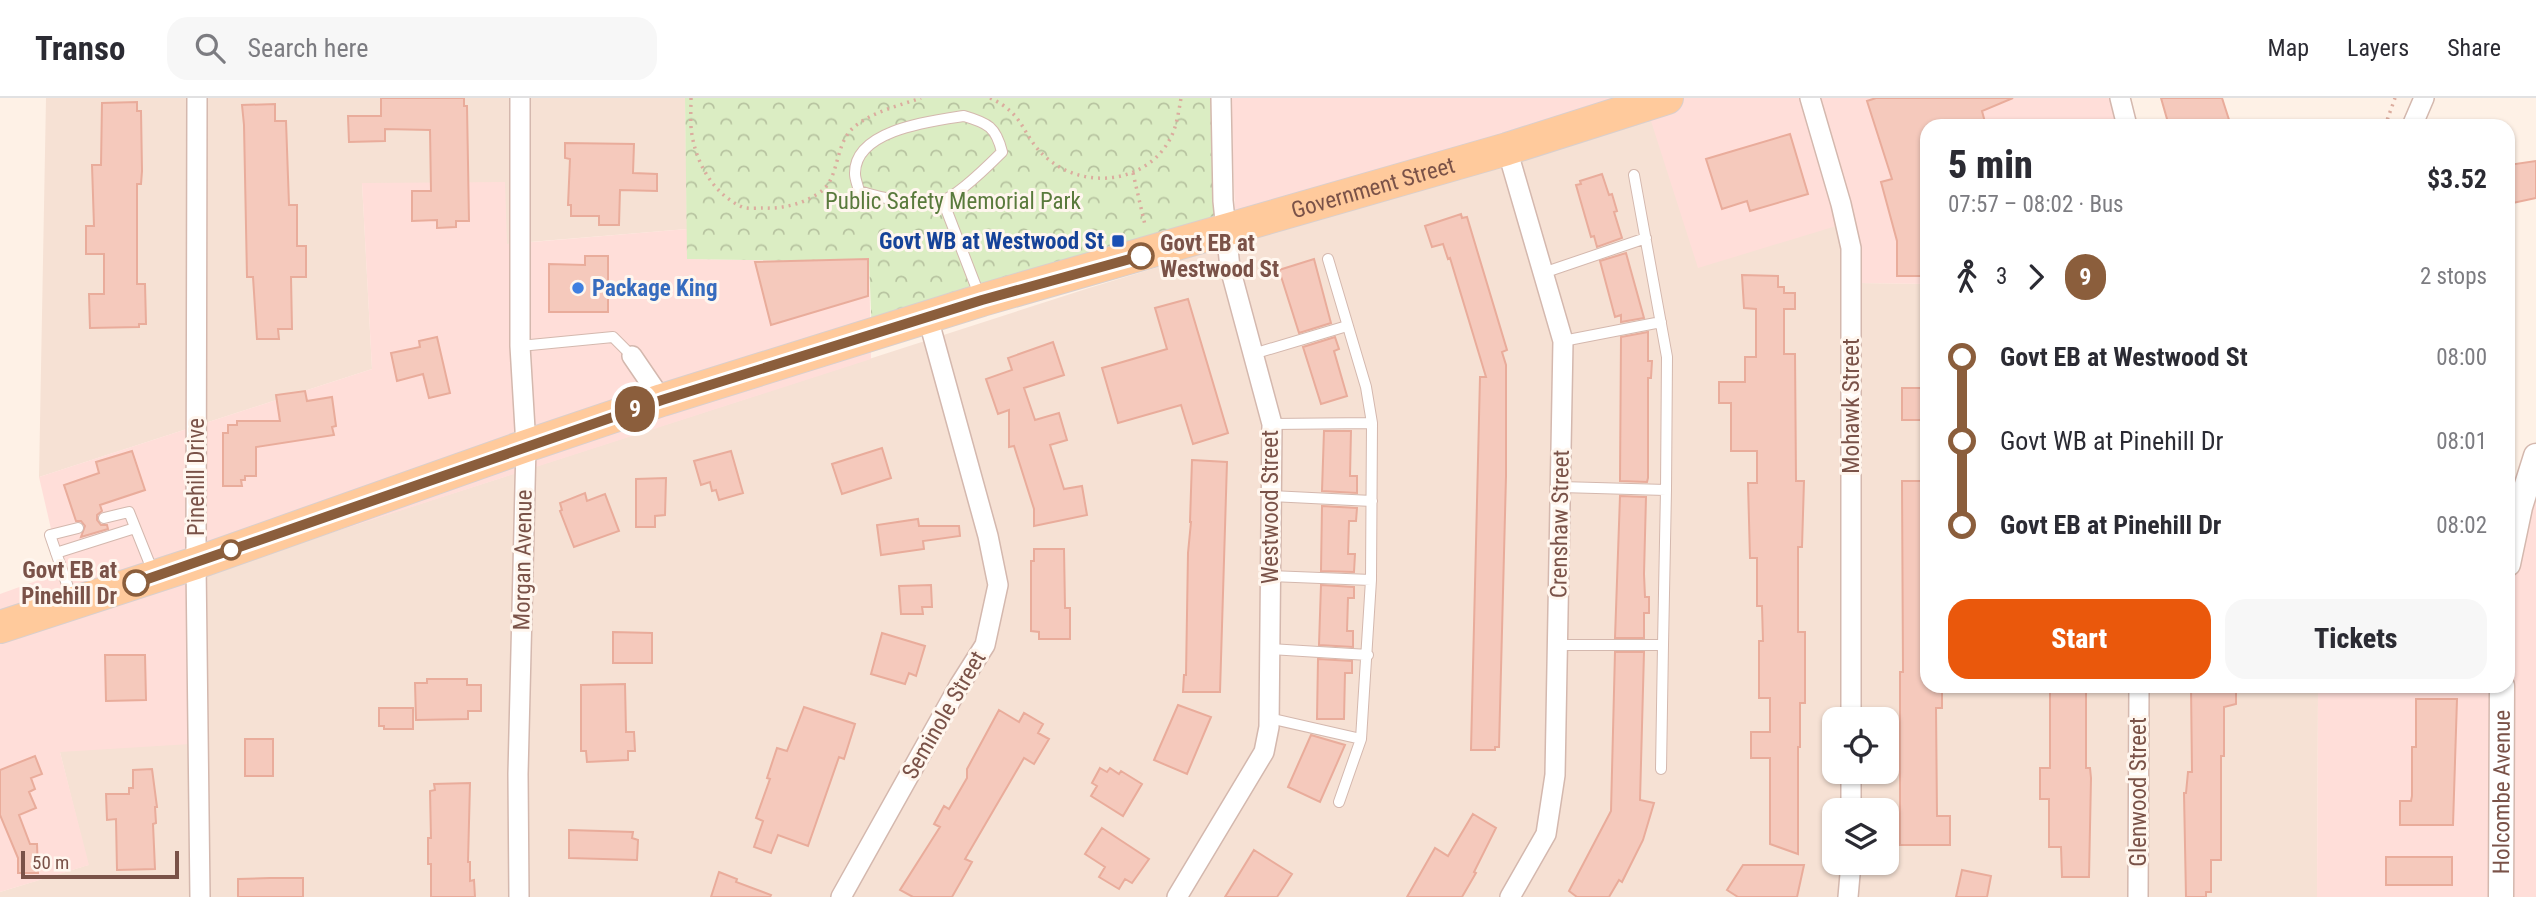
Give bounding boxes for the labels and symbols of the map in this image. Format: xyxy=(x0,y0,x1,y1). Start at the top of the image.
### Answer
street label: Government Street xyxy=(1288,151,1458,224)
park label: Public Safety Memorial Park xyxy=(825,188,1082,215)
place label: Govt WB at Westwood St xyxy=(879,228,1104,255)
place label: Govt EB at Westwood St xyxy=(1160,230,1279,283)
marker: Govt WB at Westwood St xyxy=(1110,233,1126,249)
marker: Govt EB at Westwood St xyxy=(1128,243,1154,269)
place label: Package King xyxy=(592,275,718,302)
marker: Package King xyxy=(570,280,586,296)
street label: Mohawk Street xyxy=(1838,338,1865,474)
line badge: 9 xyxy=(612,386,658,432)
street label: Pinehill Drive xyxy=(183,418,210,536)
street label: Westwood Street xyxy=(1257,430,1284,584)
street label: Crenshaw Street xyxy=(1545,450,1575,598)
street label: Morgan Avenue xyxy=(508,489,538,631)
unlabelled marker xyxy=(221,540,241,560)
place label: Govt EB at Pinehill Dr xyxy=(21,557,117,610)
marker: Govt EB at Pinehill Dr xyxy=(123,570,149,596)
street label: Seminole Street xyxy=(897,646,991,784)
street label: Holcombe Avenue xyxy=(2488,710,2515,874)
street label: Glenwood Street xyxy=(2125,717,2152,867)
scale bar xyxy=(21,848,178,880)

